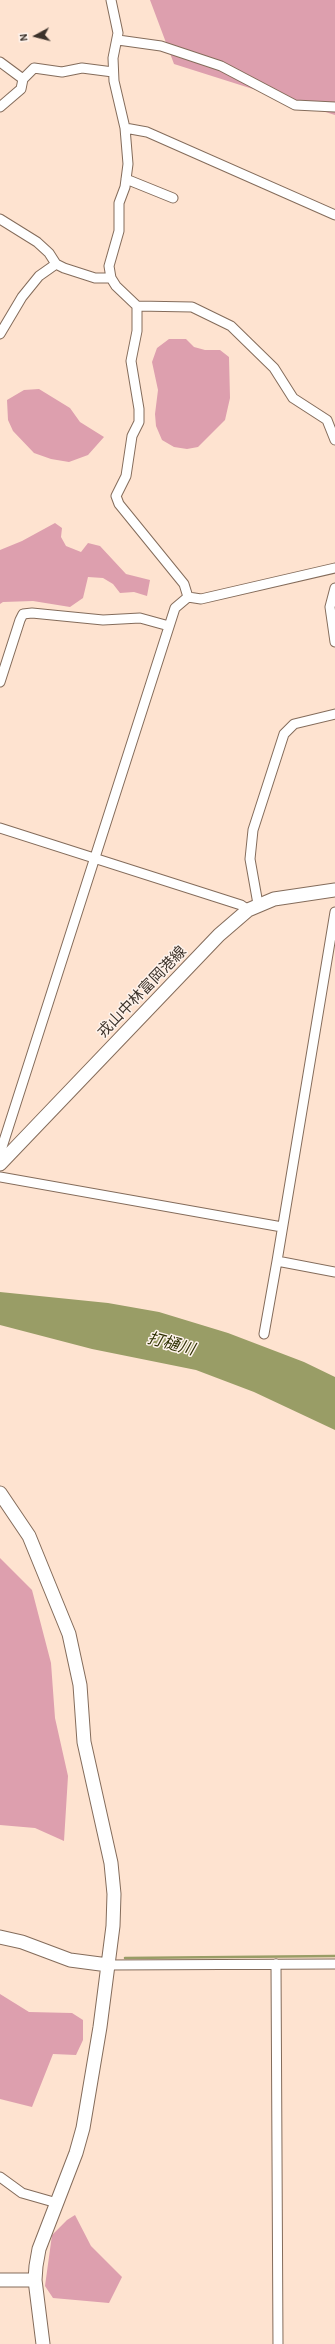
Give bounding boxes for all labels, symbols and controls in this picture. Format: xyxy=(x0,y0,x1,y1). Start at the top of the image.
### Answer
north arrow xyxy=(16,16,56,56)
text: N xyxy=(18,33,30,42)
street label: 戎山中林富岡港線 xyxy=(94,943,190,1041)
water label: 打樋川 xyxy=(145,1329,197,1359)

